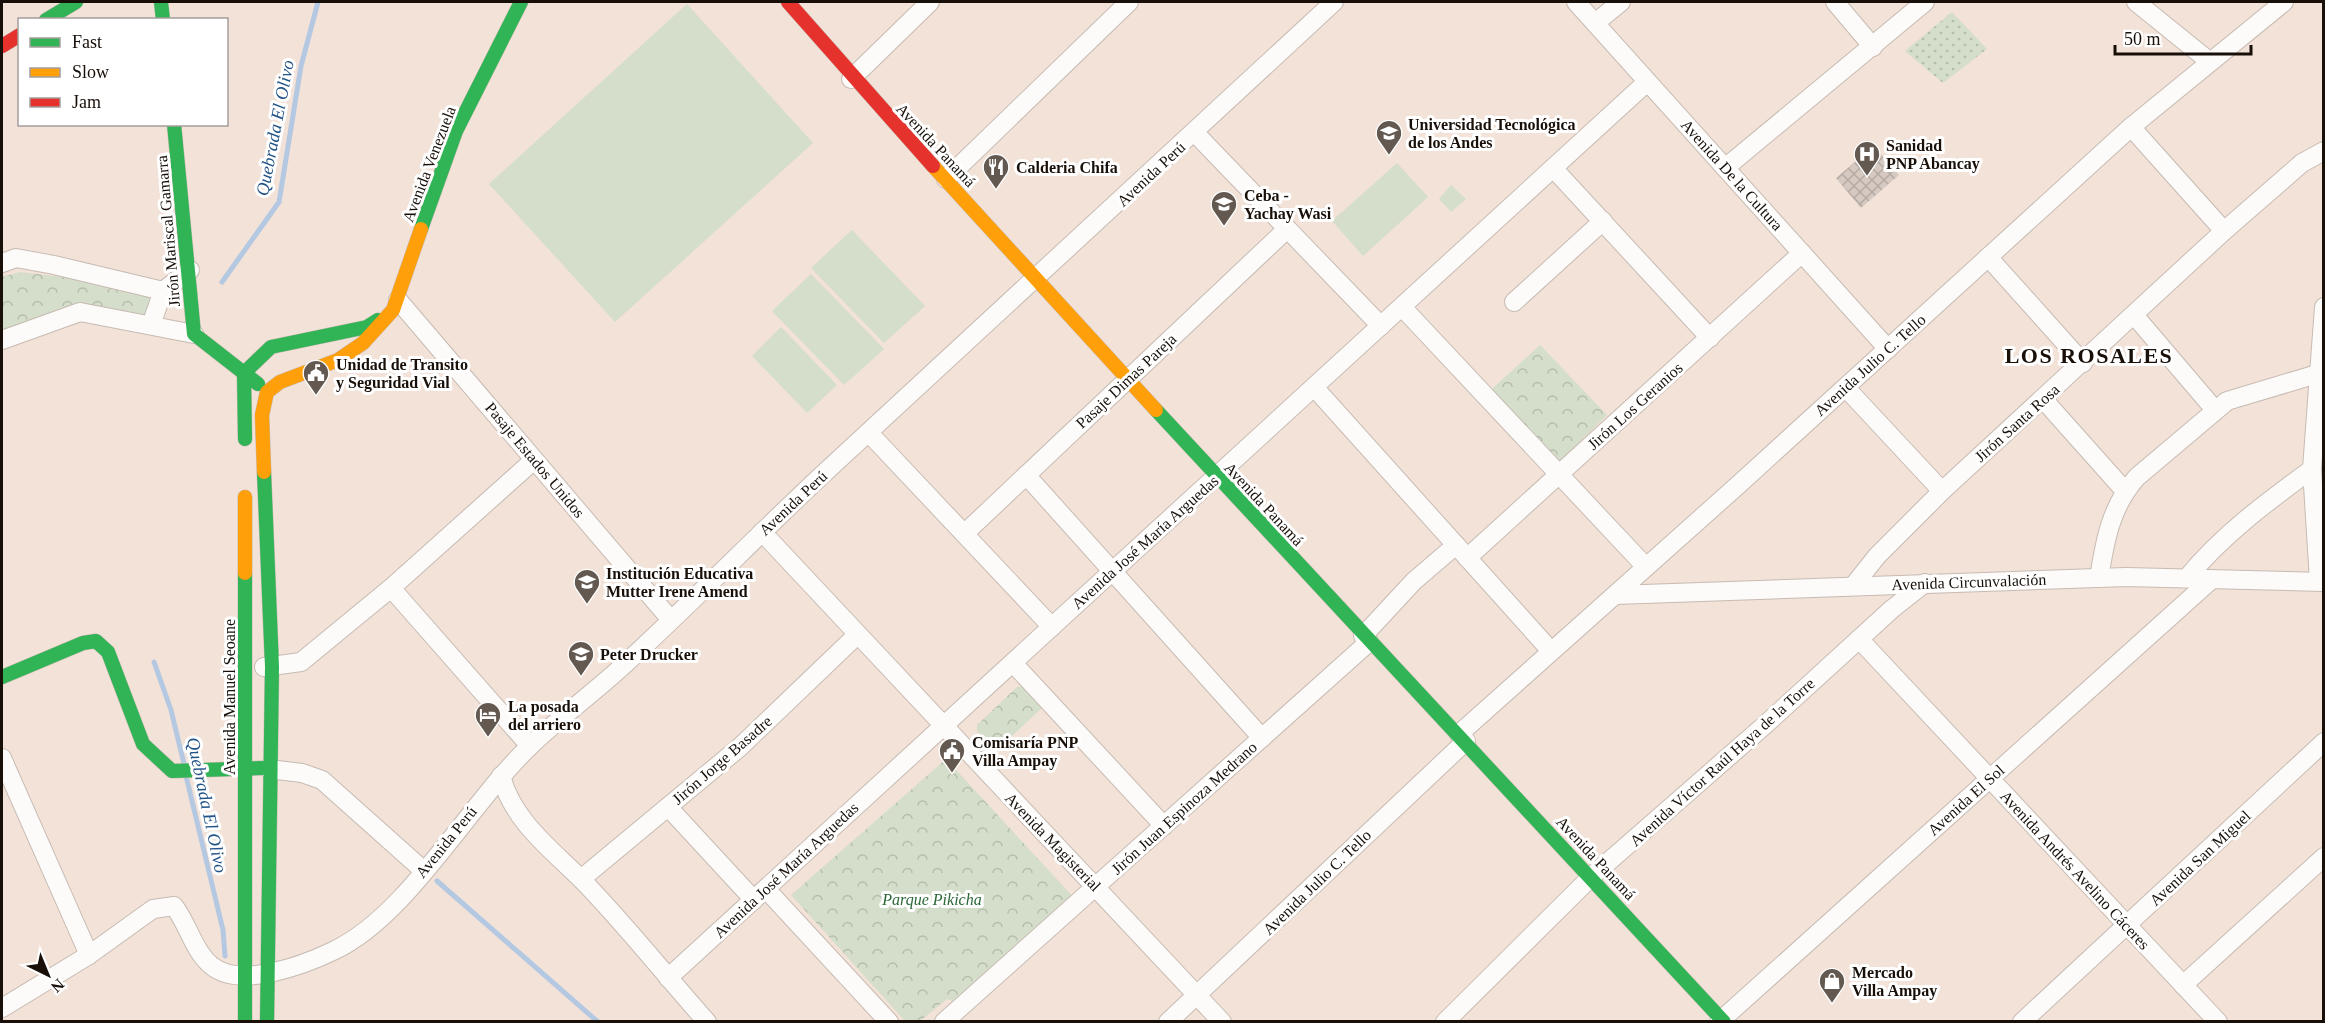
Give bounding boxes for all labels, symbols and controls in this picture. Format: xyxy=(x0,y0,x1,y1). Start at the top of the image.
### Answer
legend xyxy=(18,18,228,126)
scale bar xyxy=(2115,18,2252,56)
text: 50 m xyxy=(2124,29,2161,49)
text: Fast xyxy=(72,32,102,52)
water label: Quebrada El Olivo xyxy=(252,58,298,198)
text: Slow xyxy=(72,62,109,82)
text: Jam xyxy=(72,92,101,112)
street label: Avenida Panamá xyxy=(893,100,979,190)
street label: Avenida Venezuela xyxy=(399,104,459,224)
place label: Universidad Tecnológica de los Andes xyxy=(1408,116,1576,151)
street label: Avenida De la Cultura xyxy=(1678,116,1786,234)
school or university icon: Universidad Tecnológica de los Andes xyxy=(1374,118,1404,156)
place label: Sanidad PNP Abancay xyxy=(1886,137,1980,173)
street label: Avenida Perú xyxy=(1114,138,1188,210)
hospital icon: Sanidad PNP Abancay xyxy=(1852,139,1882,177)
restaurant icon: Calderia Chifa xyxy=(981,152,1011,190)
street label: Jirón Mariscal Gamarra xyxy=(153,155,183,307)
place label: Calderia Chifa xyxy=(1016,159,1118,176)
place label: Ceba - Yachay Wasi xyxy=(1244,187,1332,223)
school or university icon: Ceba - Yachay Wasi xyxy=(1209,189,1239,227)
street label: Avenida Julio C. Tello xyxy=(1811,311,1929,419)
street label: Pasaje Dimas Pareja xyxy=(1072,330,1180,432)
district label: LOS ROSALES xyxy=(2005,343,2173,368)
place label: Unidad de Transito y Seguridad Vial xyxy=(336,356,468,392)
public building icon: Unidad de Transito y Seguridad Vial xyxy=(301,358,331,396)
street label: Jirón Los Geranios xyxy=(1584,359,1686,453)
street label: Jirón Santa Rosa xyxy=(1971,381,2063,465)
street label: Pasaje Estados Unidos xyxy=(481,399,588,522)
street label: Avenida Panamá xyxy=(1221,459,1307,549)
street label: Avenida Perú xyxy=(756,467,830,539)
street label: Avenida José María Arguedas xyxy=(1068,472,1222,613)
place label: Institución Educativa Mutter Irene Amend xyxy=(606,565,753,600)
school or university icon: Institución Educativa Mutter Irene Amend xyxy=(572,567,602,605)
street label: Avenida Circunvalación xyxy=(1891,571,2047,593)
street label: Avenida Manuel Seoane xyxy=(221,619,238,775)
school or university icon: Peter Drucker xyxy=(566,639,596,677)
place label: Peter Drucker xyxy=(600,646,698,663)
street label: Avenida Víctor Raúl Haya de la Torre xyxy=(1626,675,1818,850)
place label: La posada del arriero xyxy=(508,698,581,733)
hotel icon: La posada del arriero xyxy=(473,700,503,738)
street label: Jirón Jorge Basadre xyxy=(669,712,776,808)
place label: Comisaría PNP Villa Ampay xyxy=(972,734,1078,770)
water label: Quebrada El Olivo xyxy=(183,735,231,875)
public building icon: Comisaría PNP Villa Ampay xyxy=(937,736,967,774)
street label: Jirón Juan Espinoza Medrano xyxy=(1108,738,1261,879)
street label: Avenida El Sol xyxy=(1924,761,2008,839)
street label: Avenida Andrés Avelino Cáceres xyxy=(1997,787,2153,953)
street label: Avenida Magisterial xyxy=(1001,789,1105,896)
street label: Avenida José María Arguedas xyxy=(710,799,862,942)
street label: Avenida Perú xyxy=(412,803,480,881)
street label: Avenida San Miguel xyxy=(2146,807,2255,910)
street label: Avenida Panamá xyxy=(1553,813,1639,903)
street label: Avenida Julio C. Tello xyxy=(1260,826,1374,938)
park label: Parque Pikicha xyxy=(881,891,982,909)
north arrow xyxy=(18,945,78,1005)
place label: Mercado Villa Ampay xyxy=(1852,964,1937,1000)
shop icon: Mercado Villa Ampay xyxy=(1817,966,1847,1004)
text: N xyxy=(48,975,68,996)

